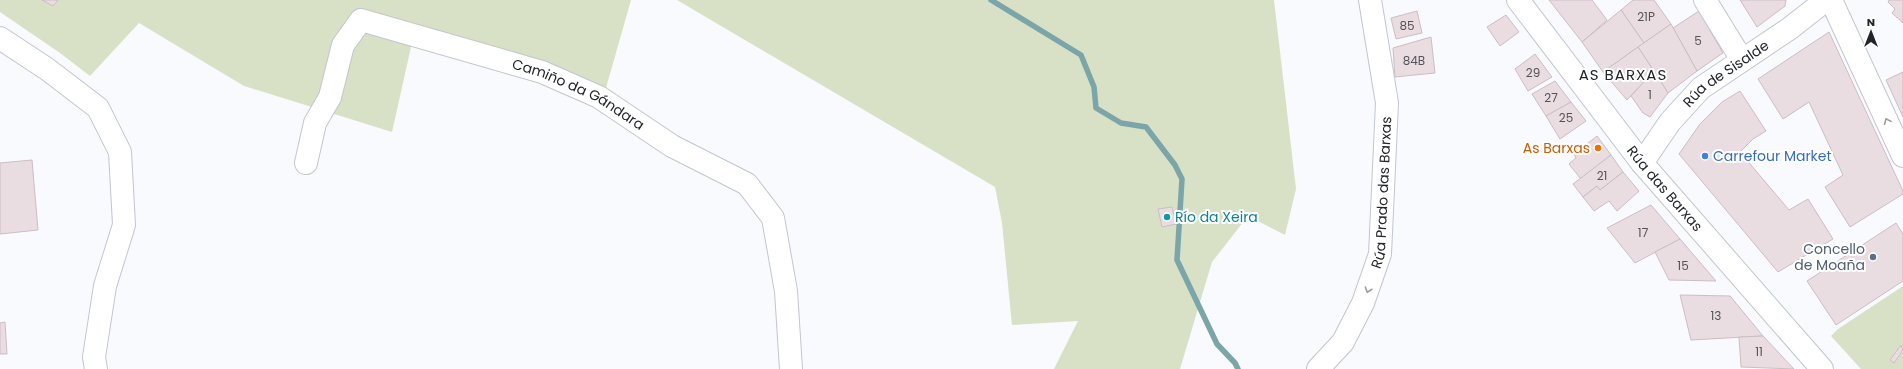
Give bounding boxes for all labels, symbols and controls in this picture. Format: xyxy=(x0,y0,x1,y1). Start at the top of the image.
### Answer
house number: 21P xyxy=(1637,8,1655,25)
north arrow xyxy=(1851,12,1891,52)
text: N xyxy=(1867,14,1875,30)
house number: 85 xyxy=(1399,17,1415,34)
house number: 5 xyxy=(1694,32,1702,49)
street label: Rúa de Sisalde xyxy=(1678,35,1773,112)
house number: 84B xyxy=(1403,52,1425,69)
street label: Camiño da Gándara xyxy=(510,54,648,135)
house number: 29 xyxy=(1526,64,1540,81)
district label: AS BARXAS xyxy=(1579,64,1667,85)
house number: 1 xyxy=(1648,86,1652,103)
house number: 27 xyxy=(1544,89,1558,106)
house number: 25 xyxy=(1559,109,1573,126)
street label: Rúa Prado das Barxas xyxy=(1366,116,1396,271)
one-way arrow xyxy=(1884,117,1892,125)
place label: As Barxas xyxy=(1523,138,1590,158)
street label: Rúa das Barxas xyxy=(1622,141,1707,236)
marker: As Barxas xyxy=(1593,143,1603,153)
place label: Carrefour Market xyxy=(1713,146,1832,166)
marker: Carrefour Market xyxy=(1700,151,1710,161)
house number: 21 xyxy=(1597,167,1607,184)
place label: Río da Xeira xyxy=(1175,207,1258,227)
marker: Río da Xeira xyxy=(1162,212,1172,222)
house number: 17 xyxy=(1638,224,1649,241)
place label: Concello de Moaña xyxy=(1794,239,1865,275)
marker: Concello de Moaña xyxy=(1868,252,1878,262)
house number: 15 xyxy=(1677,257,1689,274)
one-way arrow xyxy=(1364,287,1372,294)
house number: 13 xyxy=(1711,307,1721,324)
house number: 11 xyxy=(1755,343,1763,360)

